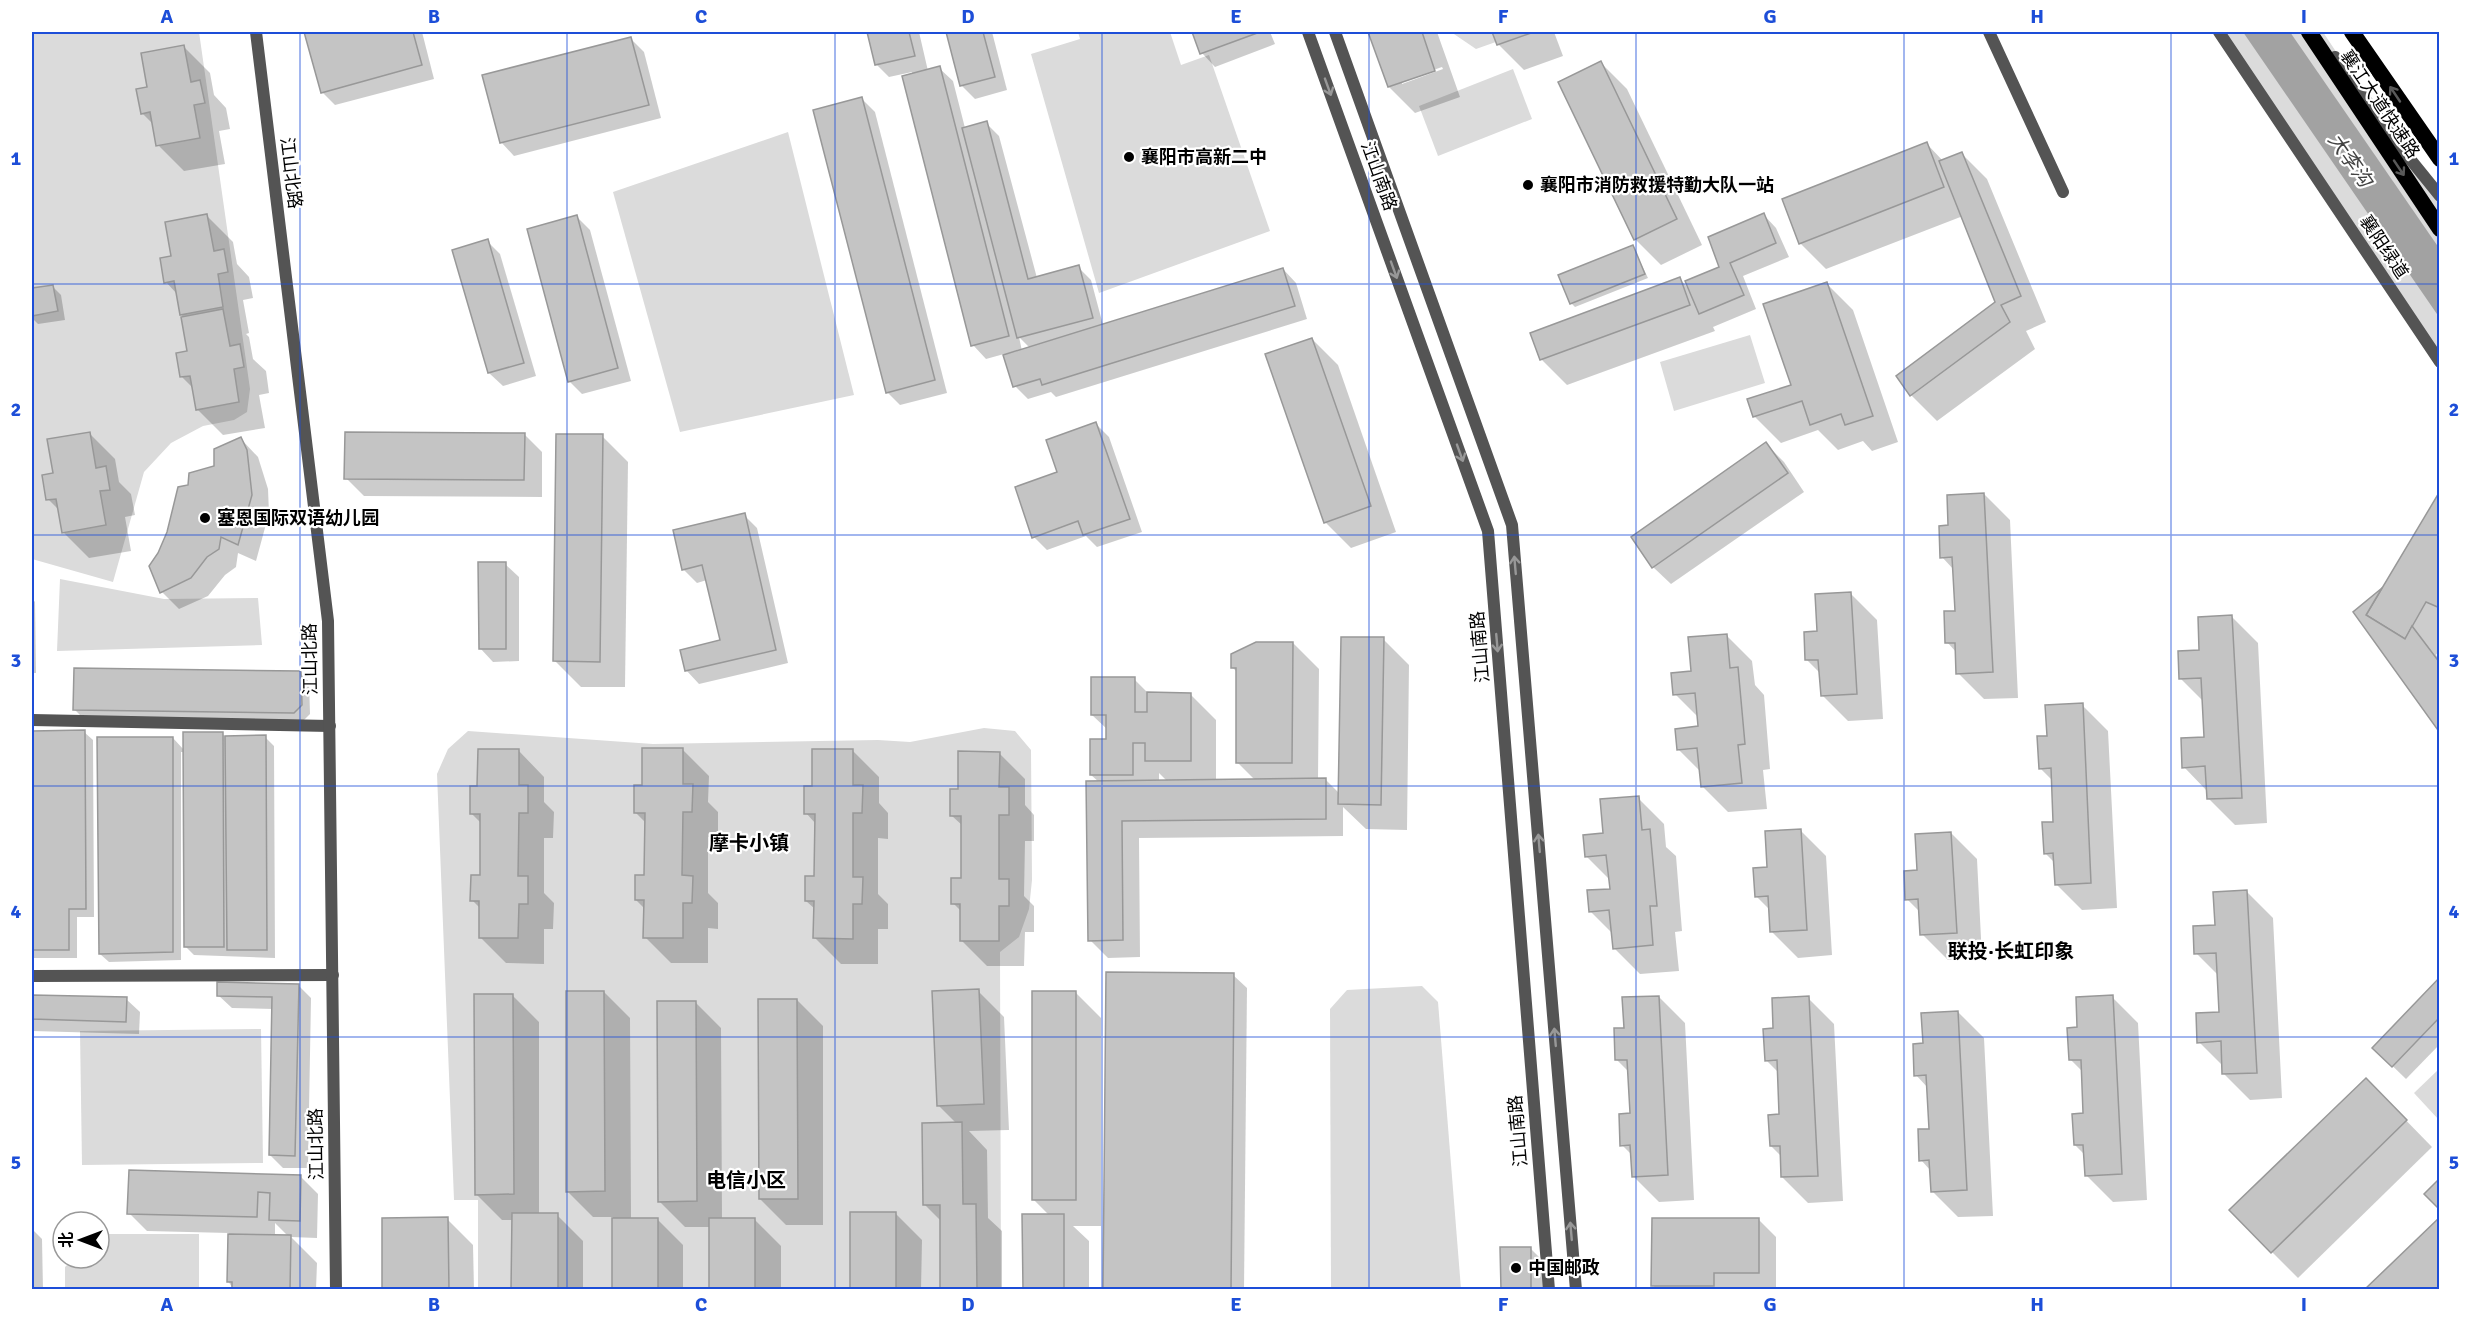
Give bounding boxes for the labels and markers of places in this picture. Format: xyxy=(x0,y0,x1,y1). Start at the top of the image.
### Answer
place label: 襄阳市高新二中 xyxy=(1141,146,1267,168)
marker: 襄阳市高新二中 xyxy=(1122,150,1136,164)
place label: 襄阳市消防救援特勤大队一站 xyxy=(1540,174,1774,196)
marker: 襄阳市消防救援特勤大队一站 xyxy=(1521,178,1535,192)
place label: 塞恩国际双语幼儿园 xyxy=(217,507,379,529)
marker: 塞恩国际双语幼儿园 xyxy=(198,511,212,525)
place label: 中国邮政 xyxy=(1528,1257,1600,1279)
marker: 中国邮政 xyxy=(1509,1261,1523,1275)

